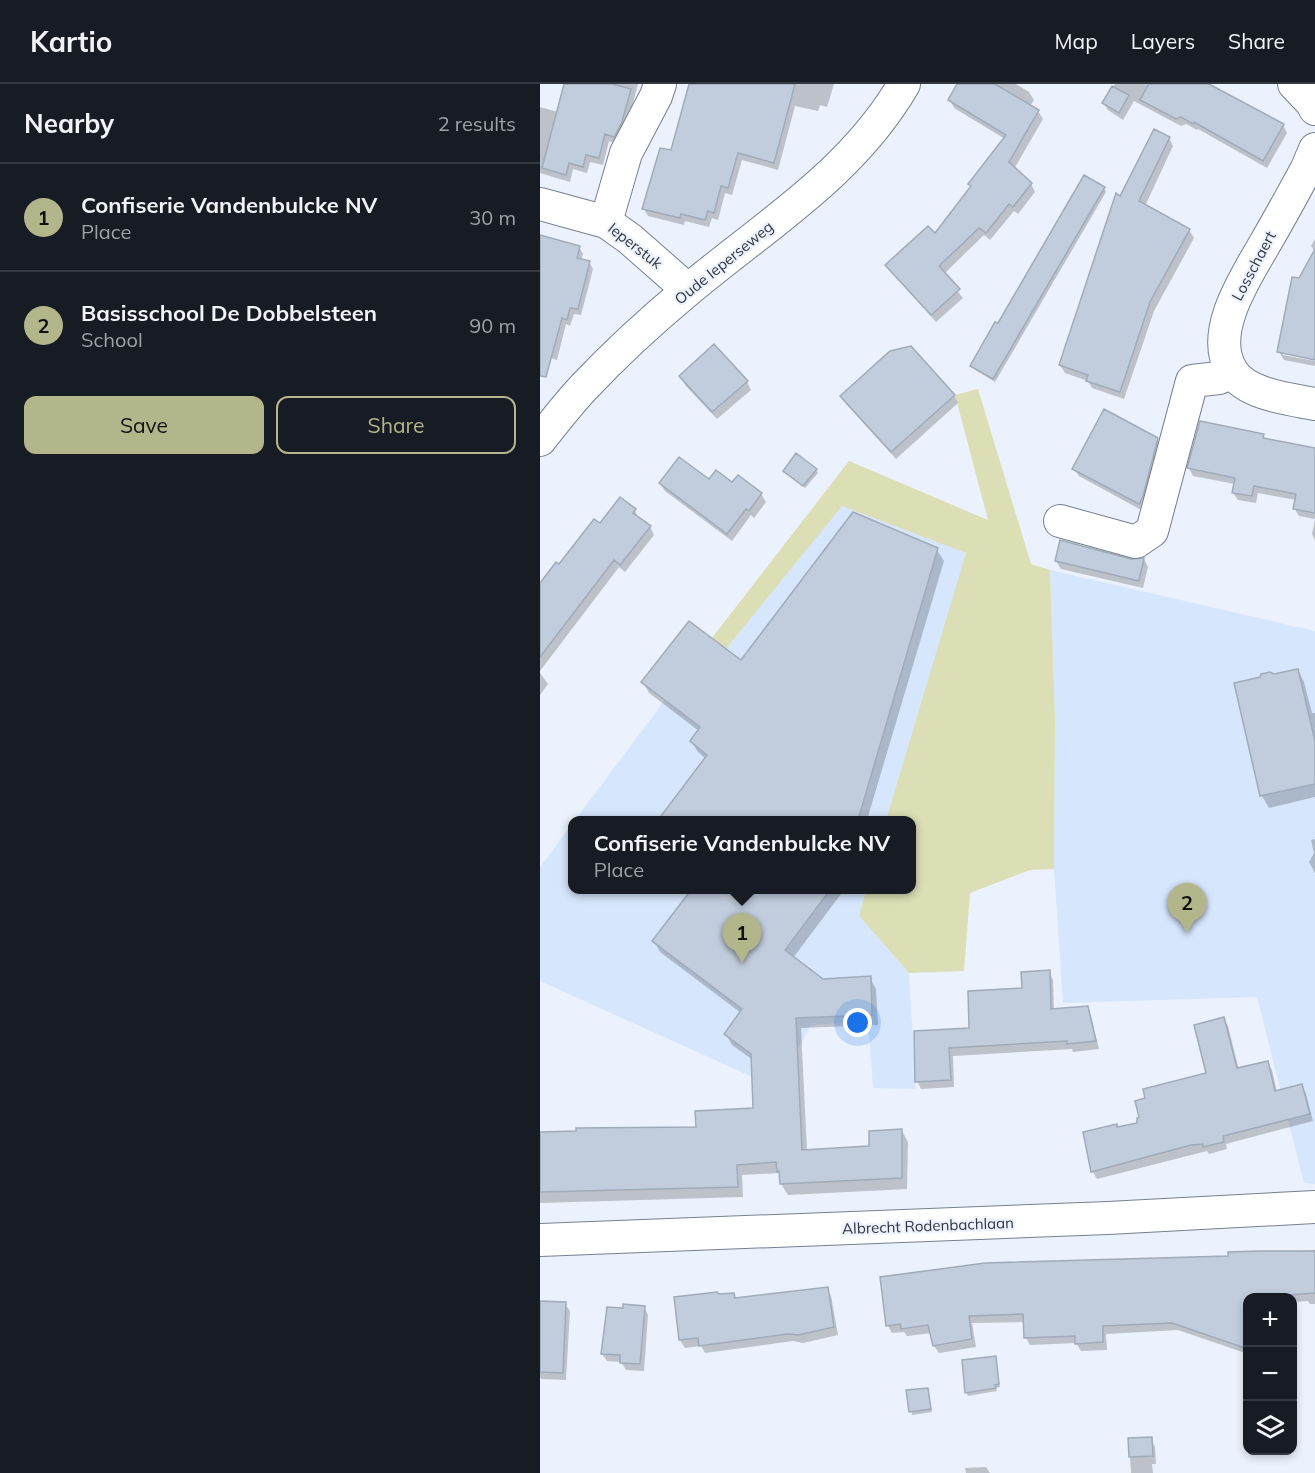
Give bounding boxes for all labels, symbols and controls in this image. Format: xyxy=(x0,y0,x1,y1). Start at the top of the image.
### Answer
text: Kartio xyxy=(30,24,112,59)
text: Map xyxy=(1055,28,1098,54)
text: Layers xyxy=(1131,28,1195,54)
text: Share xyxy=(1228,28,1285,54)
text: Nearby xyxy=(24,107,114,140)
text: 2 results xyxy=(438,111,516,136)
text: Confiserie Vandenbulcke NV xyxy=(81,191,377,219)
text: 1 xyxy=(38,205,50,230)
text: 30 m xyxy=(469,205,516,230)
street label: Oude Ieperseweg xyxy=(670,217,777,308)
text: Place xyxy=(81,219,131,244)
street label: Ieperstuk xyxy=(604,219,666,273)
street label: Losschaert xyxy=(1227,228,1280,304)
text: Basisschool De Dobbelsteen xyxy=(81,299,377,327)
text: 2 xyxy=(38,313,50,338)
text: 90 m xyxy=(469,313,516,338)
text: School xyxy=(81,327,143,352)
button: Save xyxy=(24,396,264,454)
button: Share xyxy=(276,396,516,454)
popup xyxy=(568,816,916,894)
text: Confiserie Vandenbulcke NV xyxy=(594,829,890,857)
text: Place xyxy=(594,857,644,882)
pin: 2 xyxy=(1168,884,1206,933)
pin: 1 xyxy=(722,914,762,963)
your location xyxy=(843,1008,872,1037)
street label: Albrecht Rodenbachlaan xyxy=(842,1213,1014,1238)
map controls xyxy=(1243,1293,1297,1455)
button: + xyxy=(1243,1293,1297,1347)
button: − xyxy=(1243,1347,1297,1401)
button: layers xyxy=(1243,1401,1297,1455)

